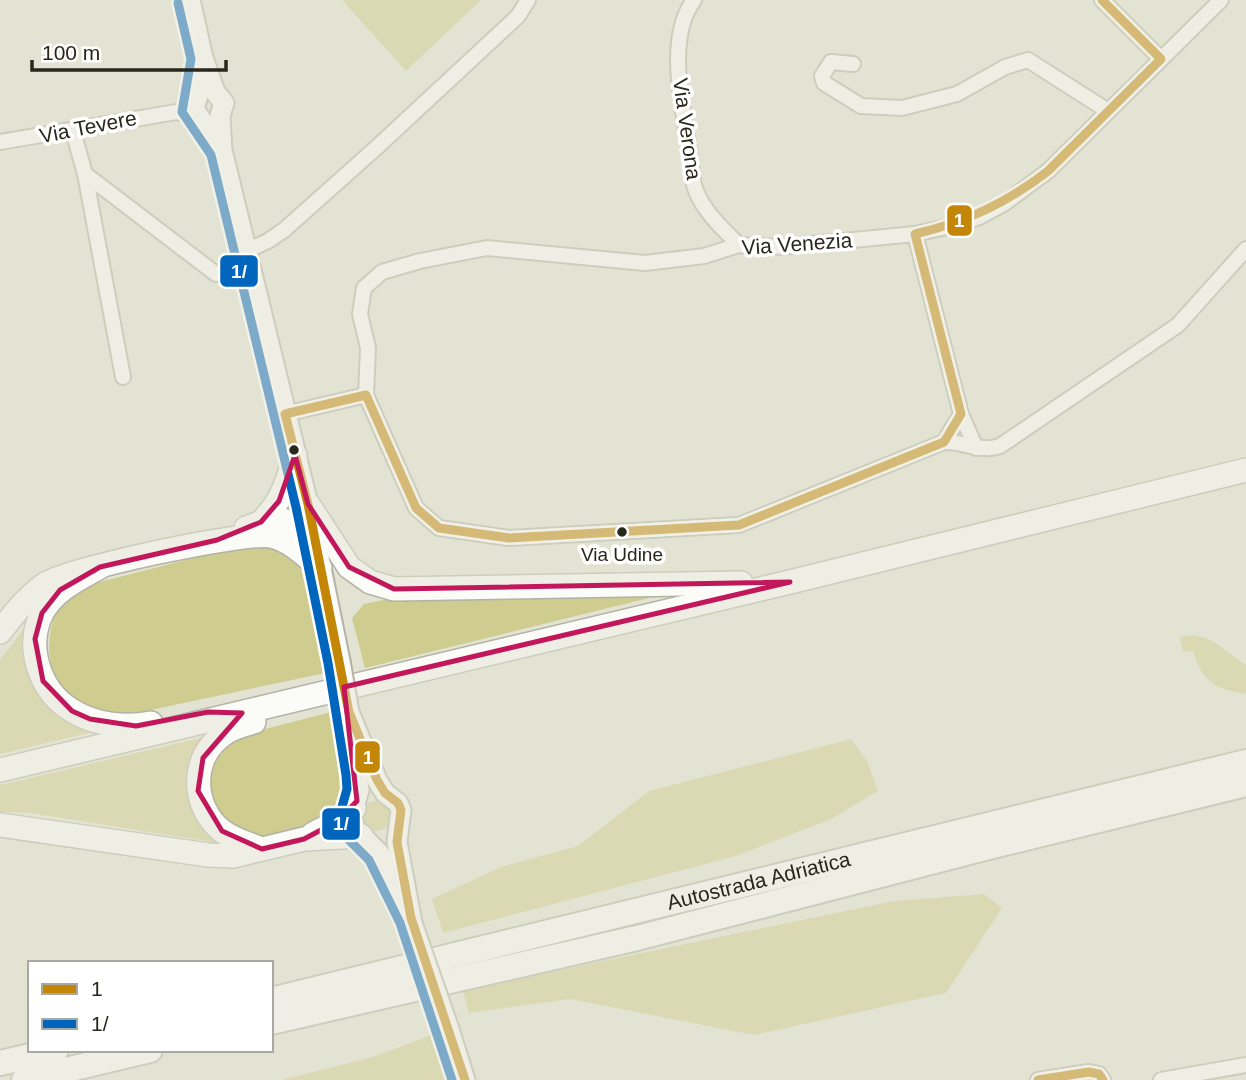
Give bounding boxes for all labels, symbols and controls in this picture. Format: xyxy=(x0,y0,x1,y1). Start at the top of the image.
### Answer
scale bar xyxy=(32,28,226,72)
text: 100 m xyxy=(42,41,100,64)
street label: Via Verona xyxy=(669,77,706,182)
street label: Via Tevere xyxy=(37,106,138,147)
line badge: 1 xyxy=(946,204,973,237)
text: 1 xyxy=(954,210,965,231)
street label: Via Venezia xyxy=(741,228,853,259)
line badge: 1/ xyxy=(219,254,259,288)
text: 1/ xyxy=(231,261,248,282)
unlabelled marker xyxy=(287,443,301,457)
marker: Via Udine xyxy=(615,525,629,539)
place label: Via Udine xyxy=(581,544,663,565)
line badge: 1 xyxy=(354,740,381,774)
text: 1 xyxy=(363,747,374,768)
line badge: 1/ xyxy=(321,807,361,841)
text: 1/ xyxy=(333,813,350,834)
street label: Autostrada Adriatica xyxy=(664,847,853,914)
legend xyxy=(28,961,273,1052)
text: 1 xyxy=(91,977,103,1000)
text: 1/ xyxy=(91,1012,109,1035)

